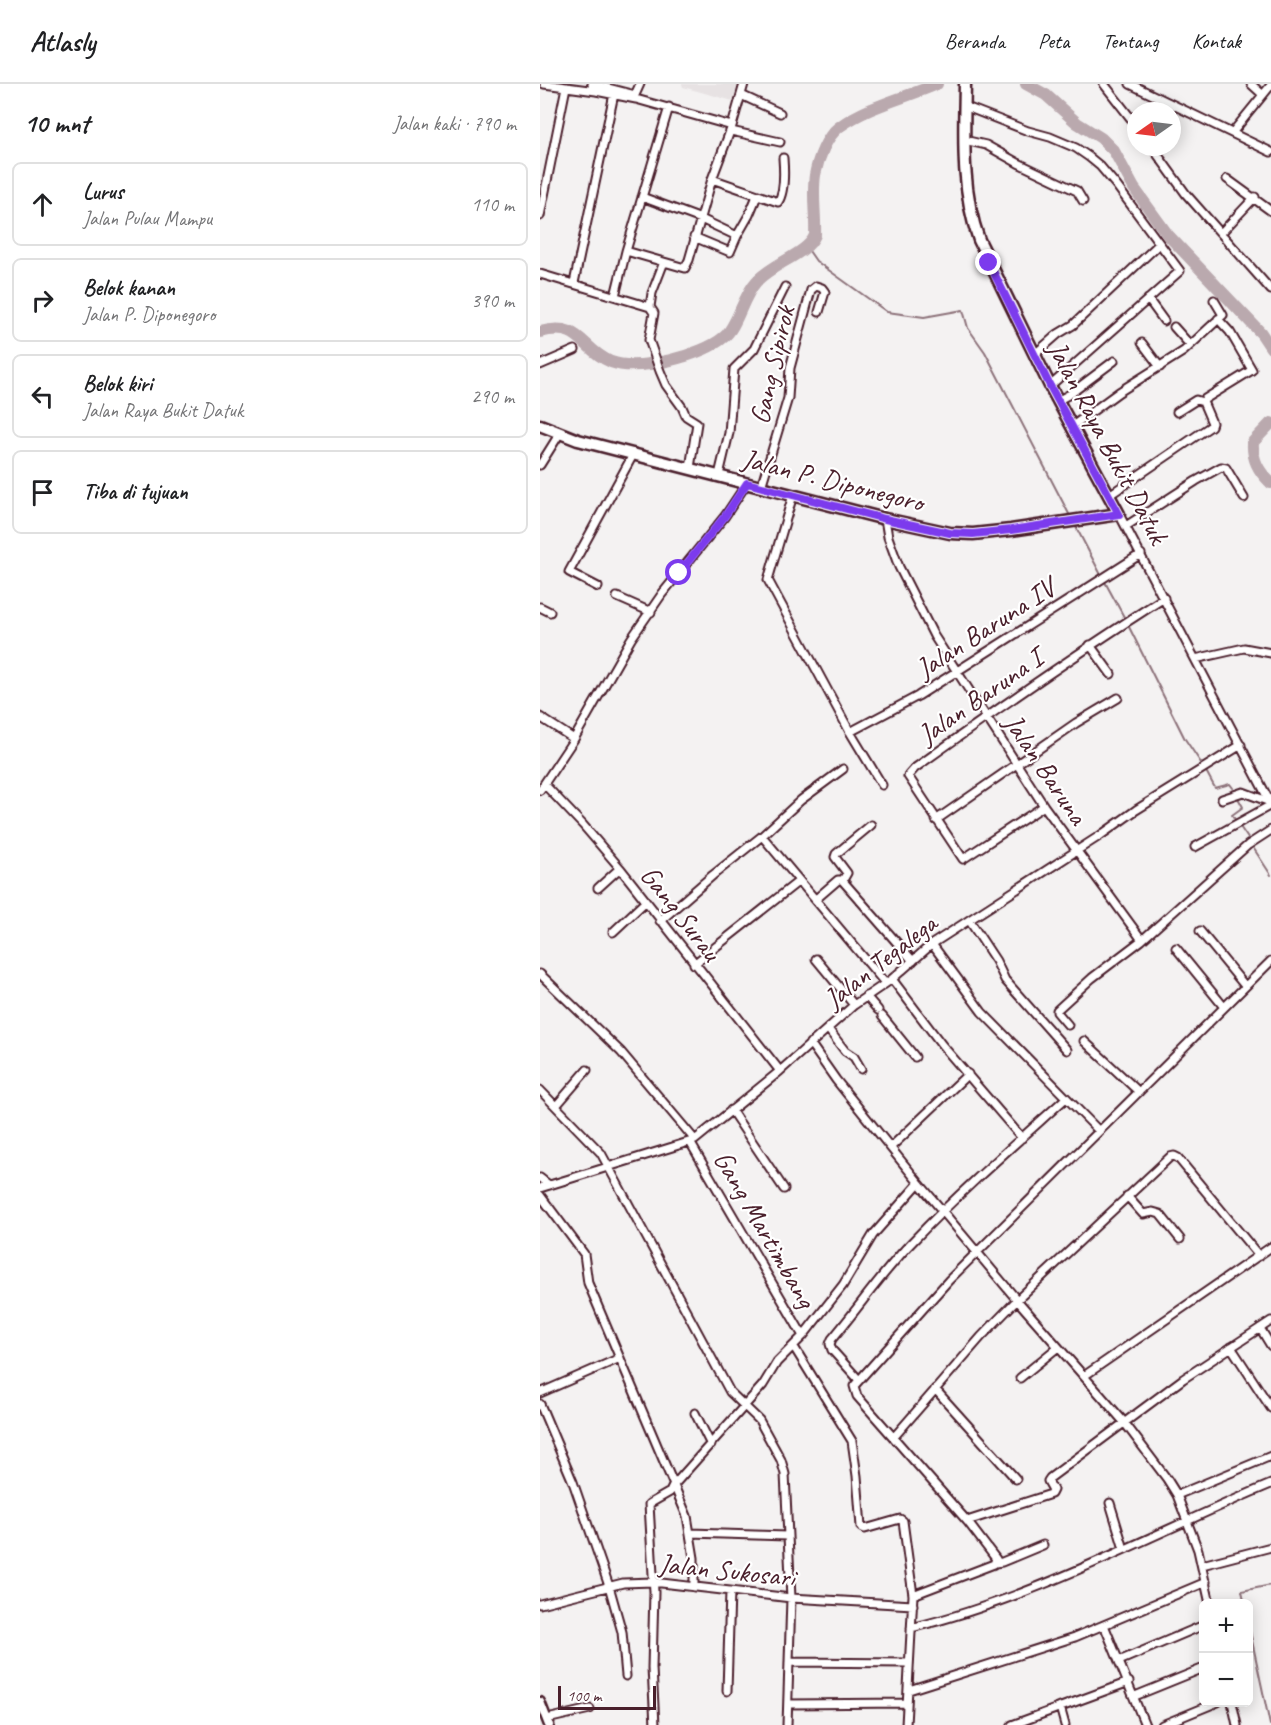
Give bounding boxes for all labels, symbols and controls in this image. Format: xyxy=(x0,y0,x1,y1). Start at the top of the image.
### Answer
text: Atlasly xyxy=(30,24,95,59)
text: Beranda xyxy=(945,28,1005,54)
text: Peta xyxy=(1038,28,1069,54)
text: Tentang xyxy=(1102,28,1159,54)
text: Kontak xyxy=(1192,28,1241,54)
north arrow xyxy=(1127,102,1181,156)
text: 10 mnt xyxy=(24,107,89,140)
text: Jalan kaki · 790 m xyxy=(393,111,516,136)
text: Lurus xyxy=(83,178,123,206)
icon: ahead xyxy=(26,188,59,221)
text: 110 m xyxy=(471,192,514,217)
text: Jalan Pulau Mampu xyxy=(83,206,212,231)
route end xyxy=(975,249,1001,275)
text: Belok kanan xyxy=(83,274,175,302)
icon: right xyxy=(26,284,59,317)
text: 390 m xyxy=(471,288,514,313)
street label: Gang Sipirok xyxy=(741,301,803,427)
text: Jalan P. Diponegoro xyxy=(83,302,215,327)
street label: Jalan Raya Bukit Datuk xyxy=(1039,333,1177,552)
text: Belok kiri xyxy=(83,370,152,398)
icon: left xyxy=(26,380,59,413)
text: 290 m xyxy=(471,384,514,409)
text: Jalan Raya Bukit Datuk xyxy=(83,398,243,423)
street label: Jalan P. Diponegoro xyxy=(737,440,930,520)
icon: arrive xyxy=(26,476,59,509)
text: Tiba di tujuan xyxy=(83,478,188,506)
route start xyxy=(665,559,691,585)
street label: Jalan Baruna IV xyxy=(907,567,1065,687)
street label: Jalan Baruna I xyxy=(909,637,1054,753)
street label: Jalan Baruna xyxy=(995,705,1097,832)
street label: Gang Surau xyxy=(633,858,730,969)
street label: Jalan Tegalega xyxy=(815,904,945,1017)
street label: Gang Martimbang xyxy=(706,1144,825,1315)
street label: Jalan Sukosari xyxy=(656,1545,800,1595)
map controls xyxy=(1199,1599,1253,1707)
button: + xyxy=(1199,1599,1253,1653)
button: − xyxy=(1199,1653,1253,1707)
scale bar xyxy=(558,1683,656,1710)
text: 100 m xyxy=(567,1686,601,1706)

